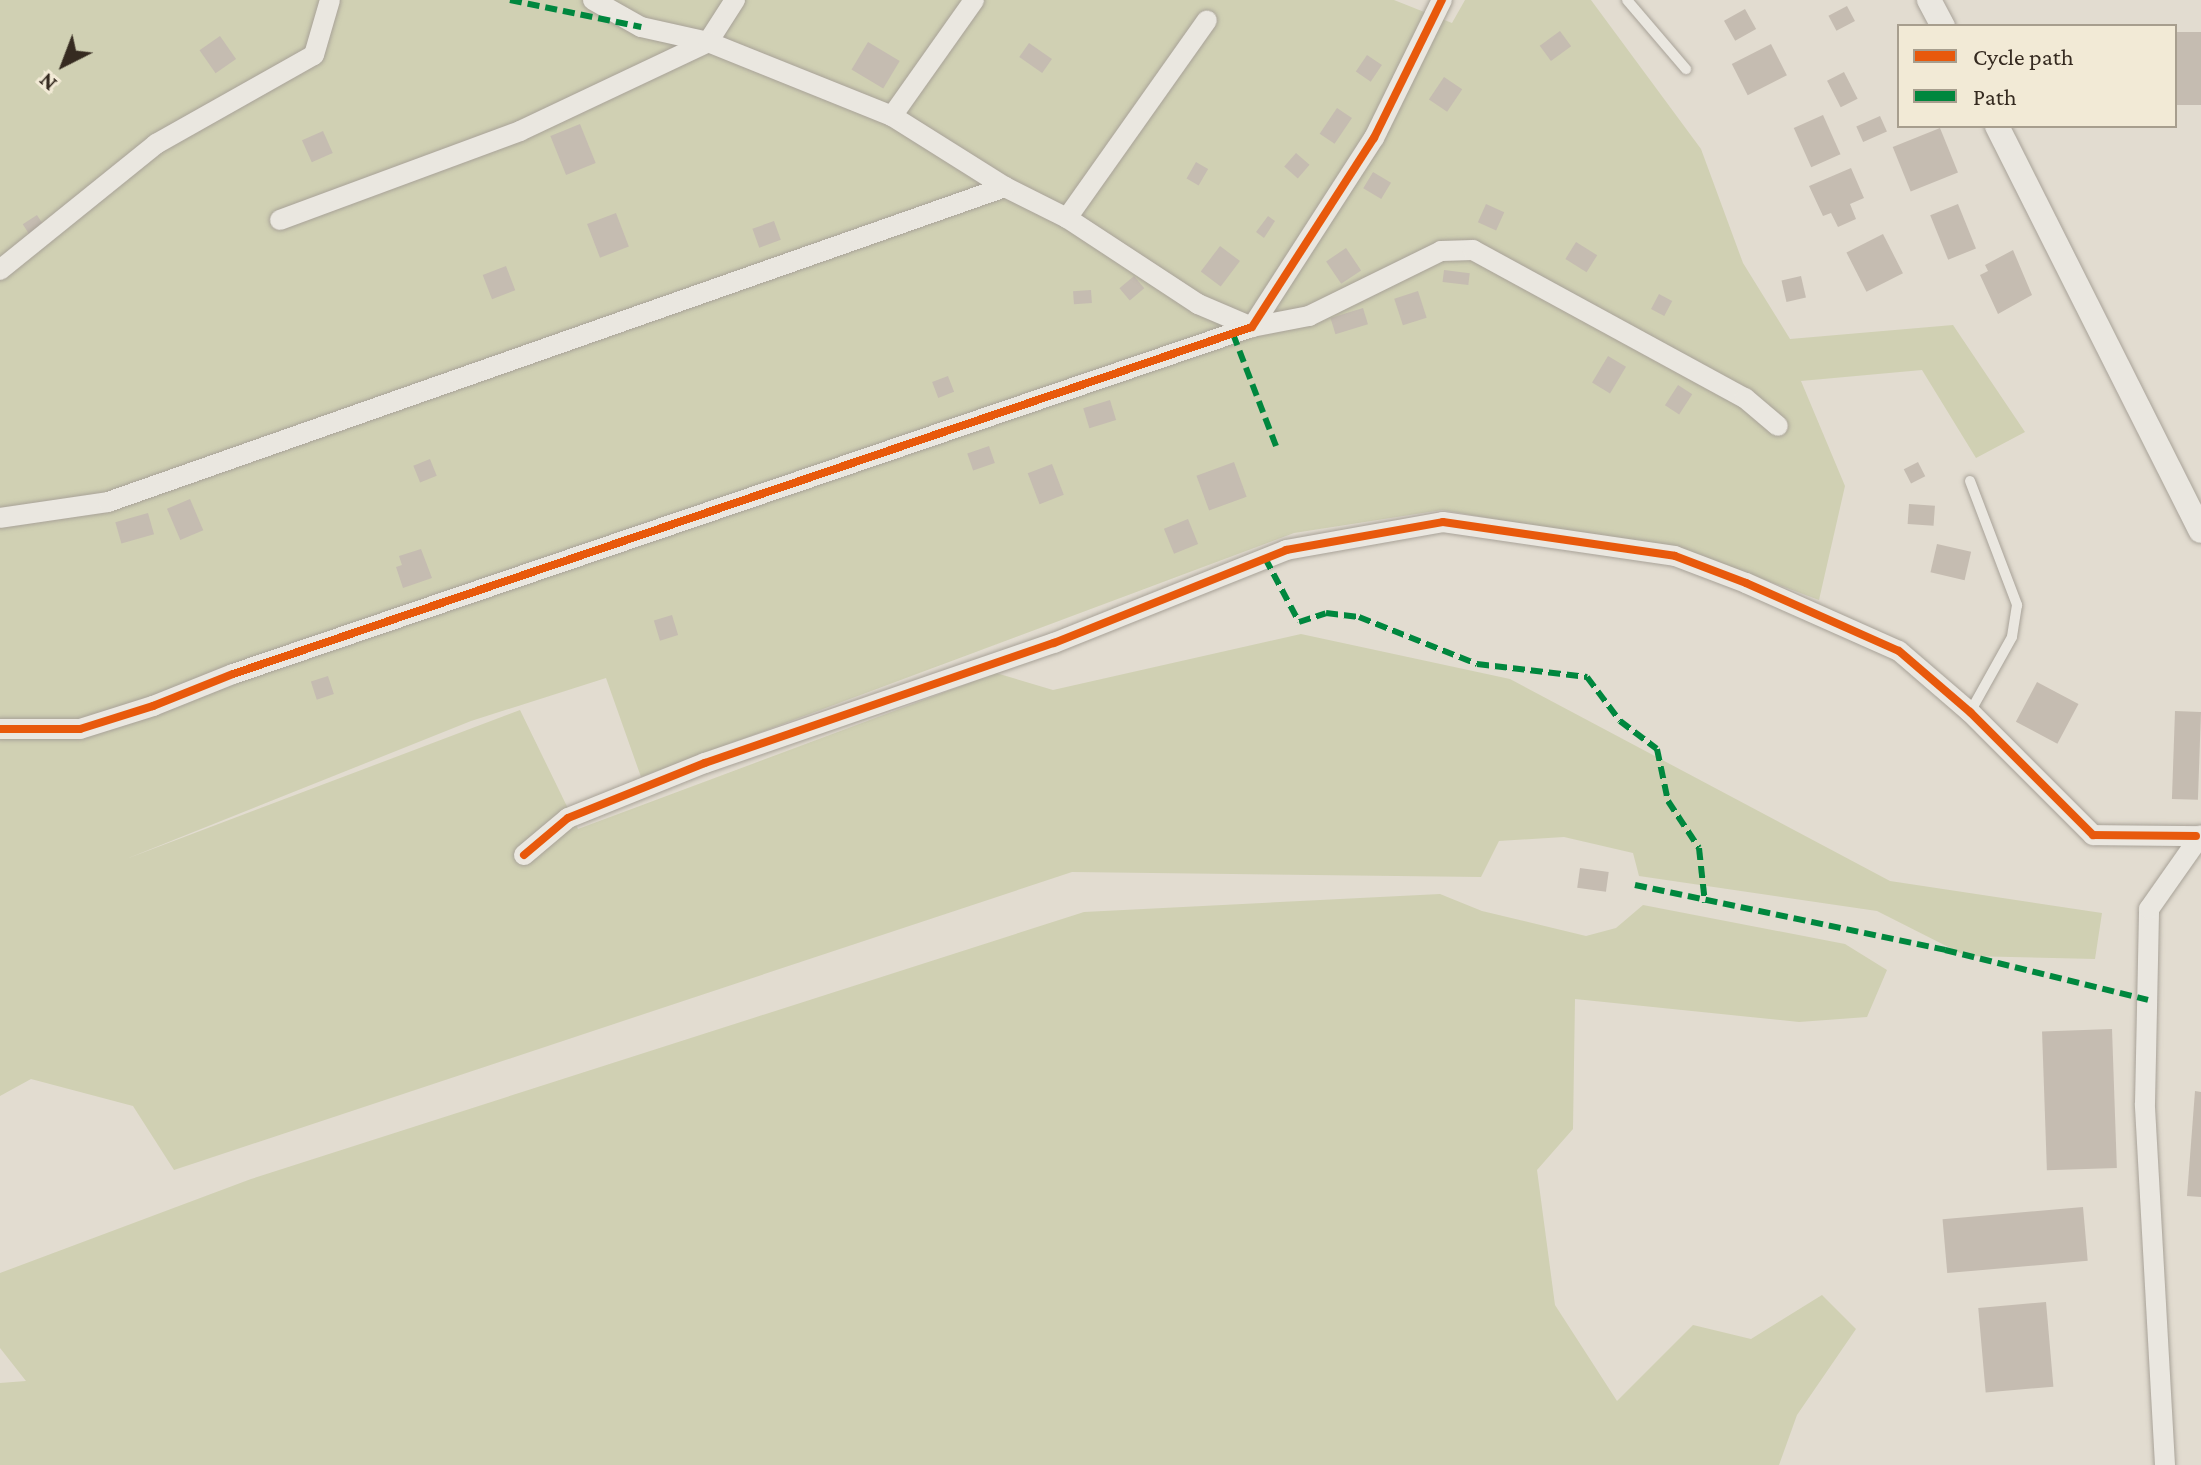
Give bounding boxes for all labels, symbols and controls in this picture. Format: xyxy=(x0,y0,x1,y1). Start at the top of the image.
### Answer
north arrow xyxy=(24,24,104,104)
legend xyxy=(1897,24,2177,128)
text: Cycle path xyxy=(1973,43,2074,70)
text: N xyxy=(34,68,62,97)
text: Path xyxy=(1973,83,2017,110)

